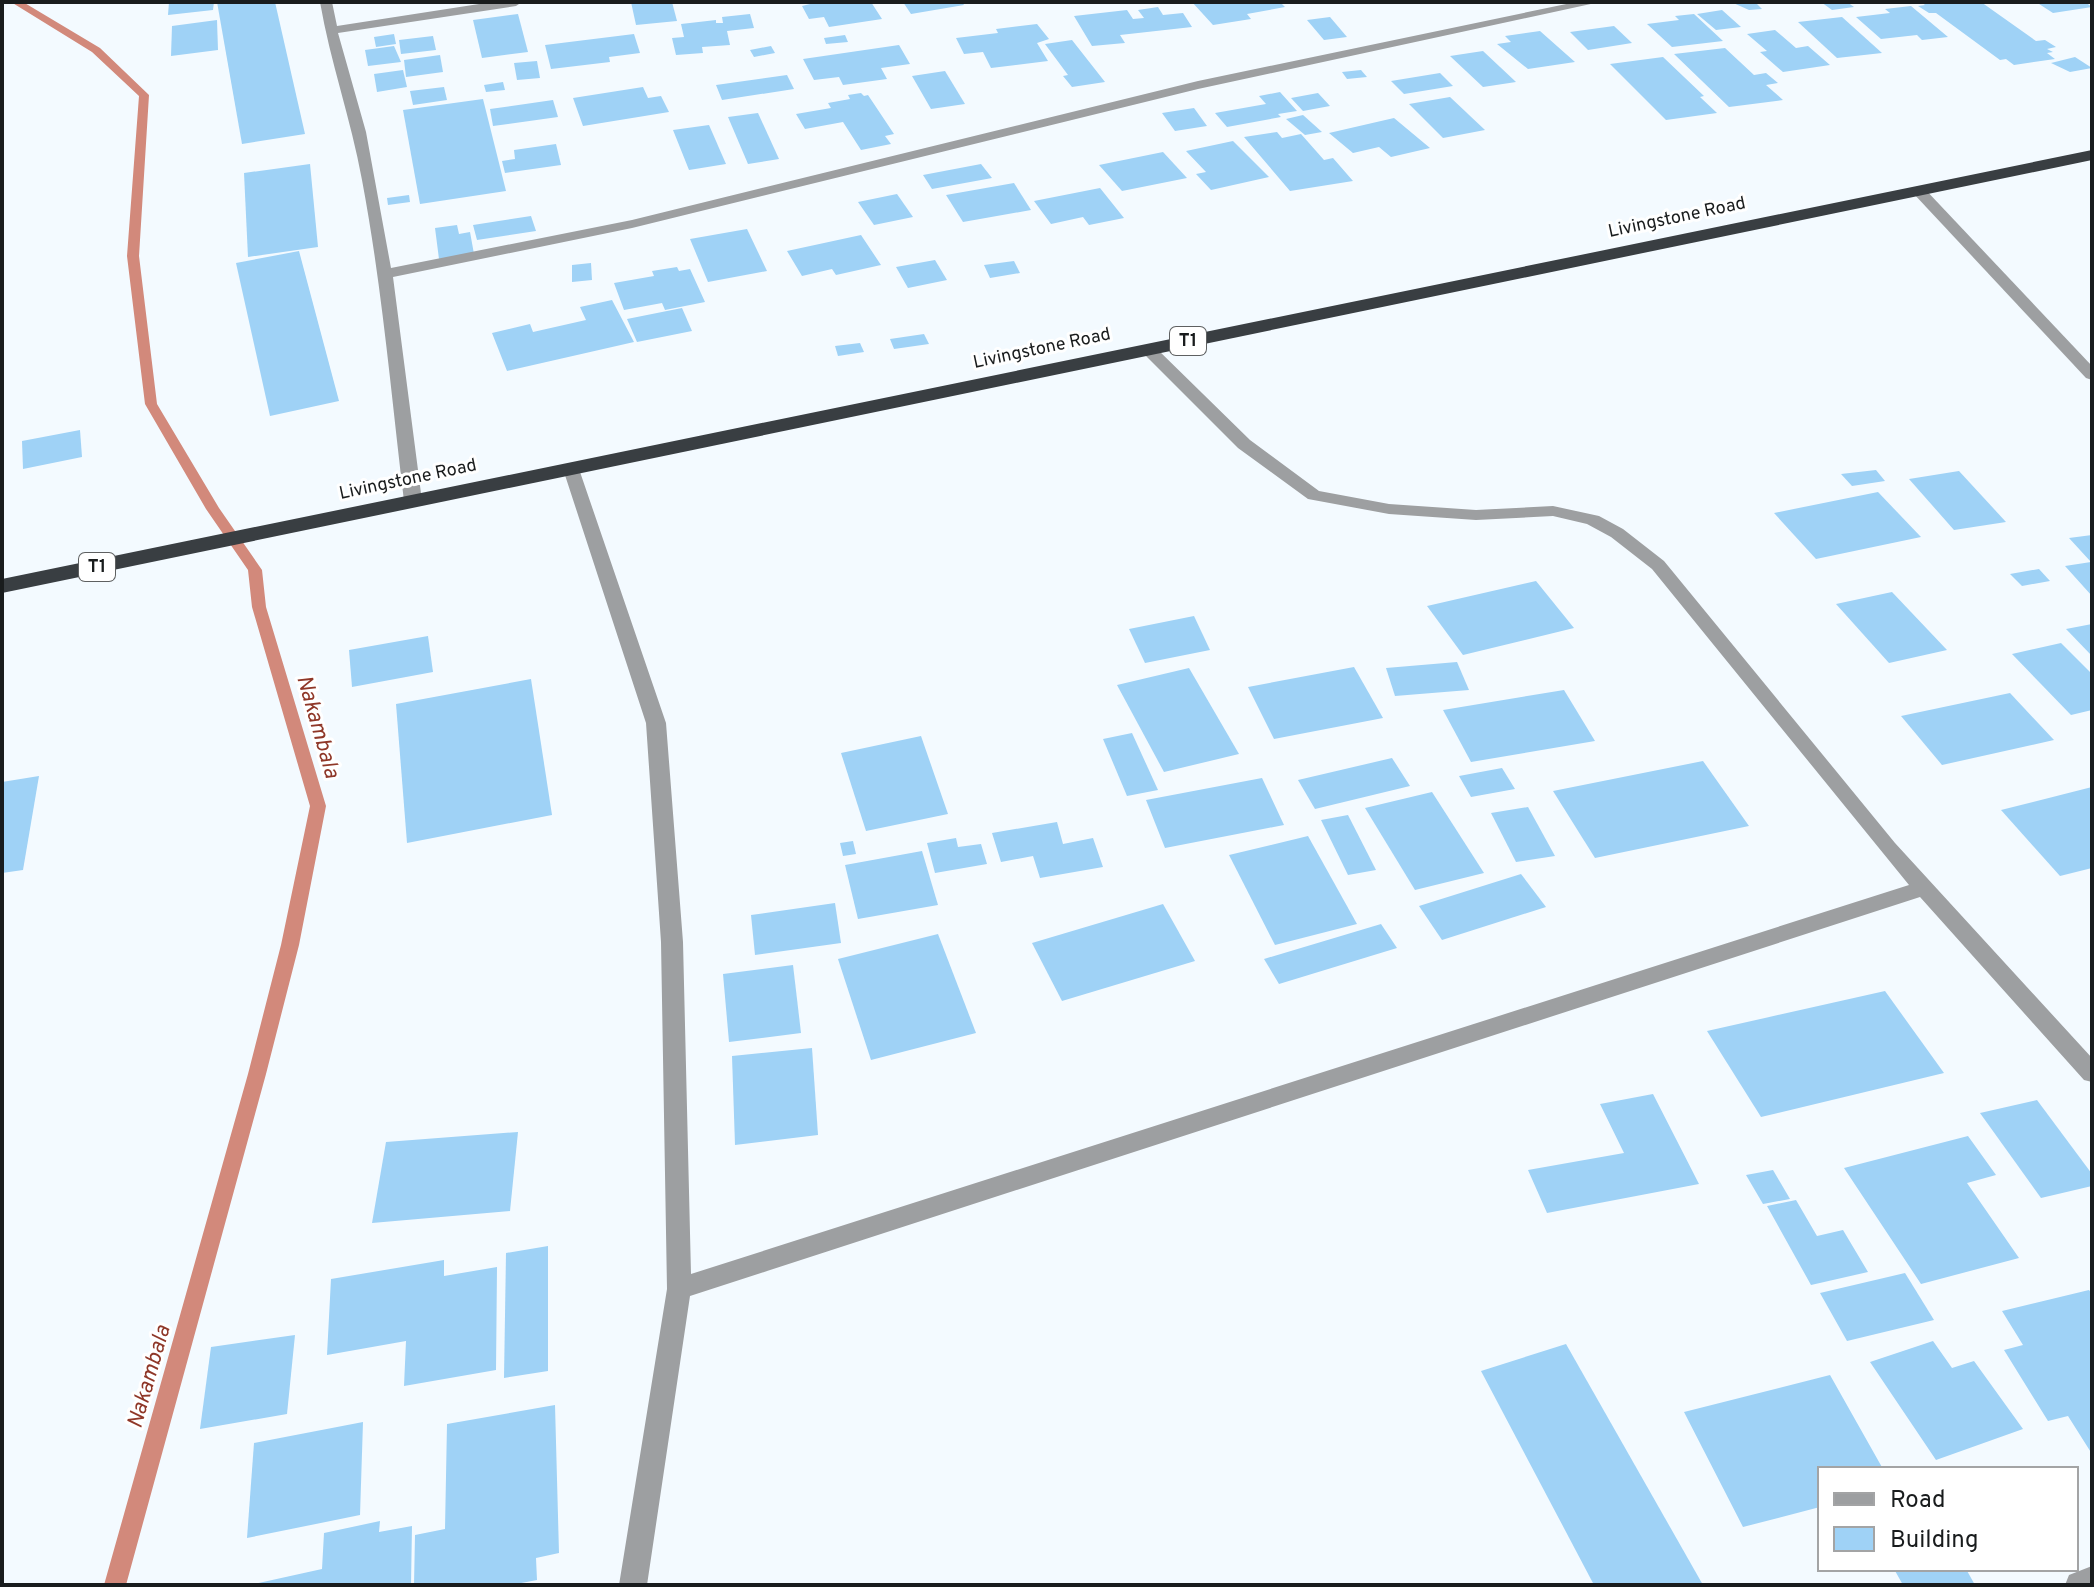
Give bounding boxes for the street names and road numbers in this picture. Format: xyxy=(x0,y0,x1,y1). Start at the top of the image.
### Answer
street label: Livingstone Road xyxy=(1606,192,1748,244)
street label: Livingstone Road xyxy=(971,323,1113,375)
road number: T1 xyxy=(1170,327,1206,355)
street label: Livingstone Road xyxy=(337,454,479,506)
road number: T1 xyxy=(79,553,115,581)

